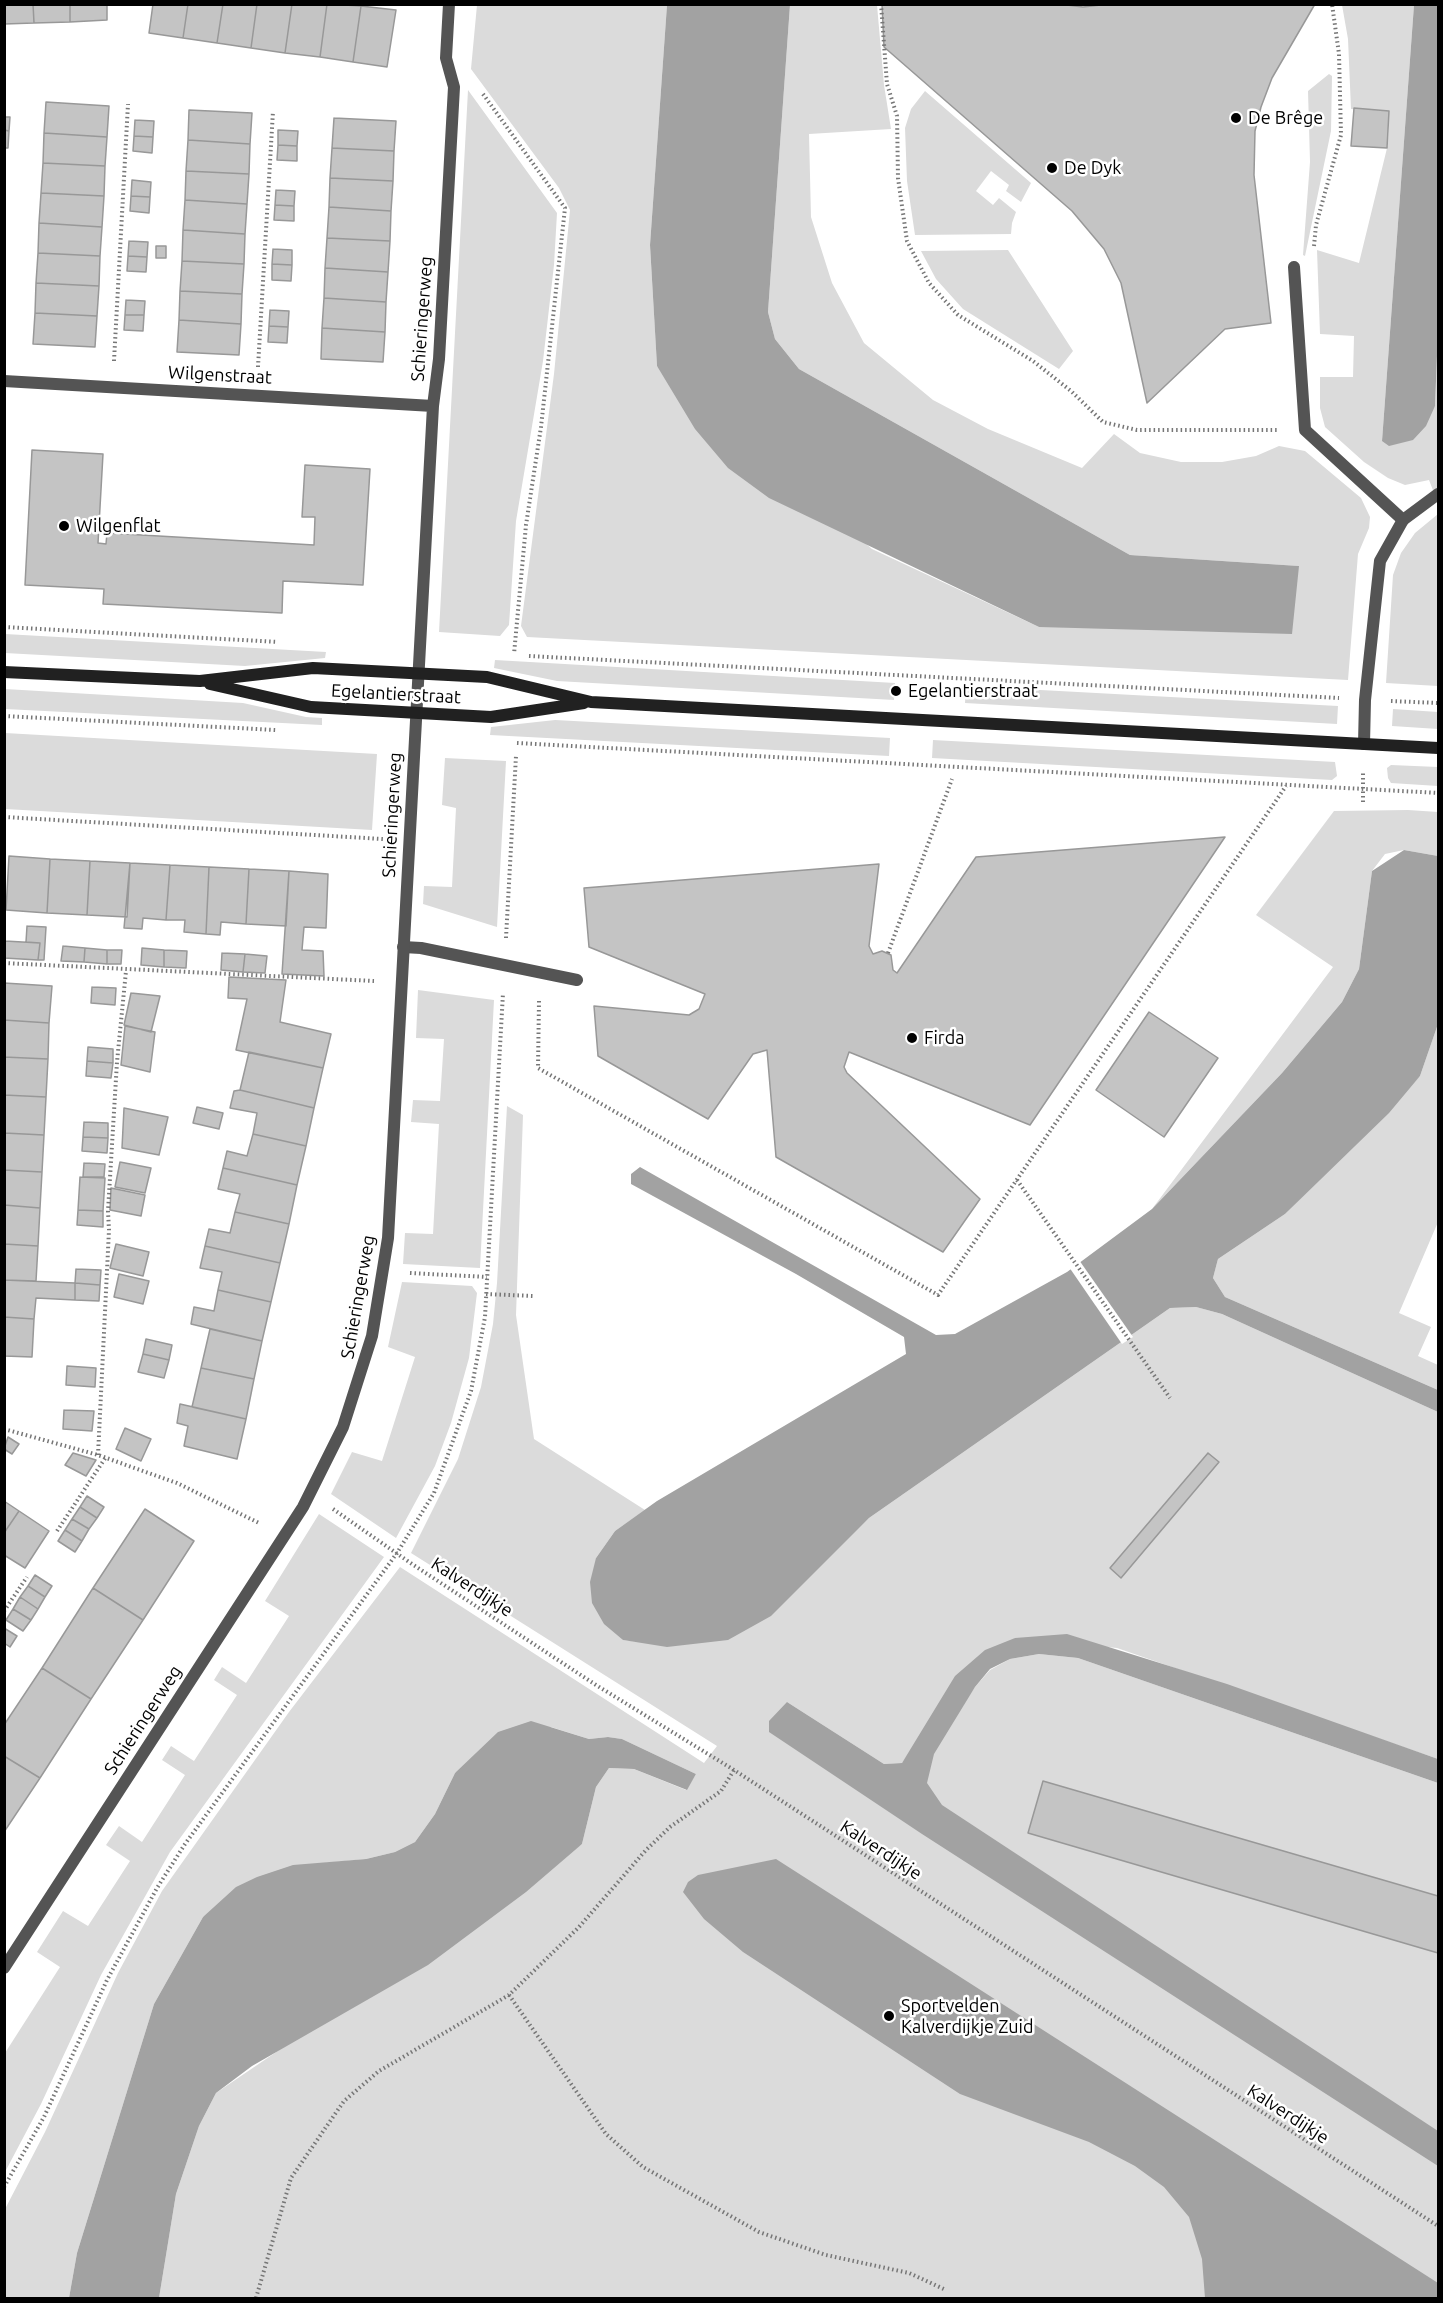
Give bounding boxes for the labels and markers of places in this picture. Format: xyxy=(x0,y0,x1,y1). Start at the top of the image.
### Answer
place label: De Brêge xyxy=(1248,107,1323,129)
marker: De Brêge xyxy=(1229,111,1243,125)
place label: De Dyk xyxy=(1064,157,1121,179)
marker: De Dyk xyxy=(1045,161,1059,175)
place label: Wilgenflat xyxy=(76,515,161,537)
marker: Wilgenflat xyxy=(57,519,71,533)
place label: Egelantierstraat xyxy=(908,680,1038,702)
marker: Egelantierstraat xyxy=(889,684,903,698)
place label: Firda xyxy=(924,1027,964,1049)
marker: Firda xyxy=(905,1031,919,1045)
place label: Sportvelden Kalverdijkje Zuid xyxy=(901,1995,1033,2038)
marker: Sportvelden Kalverdijkje Zuid xyxy=(882,2009,896,2023)

